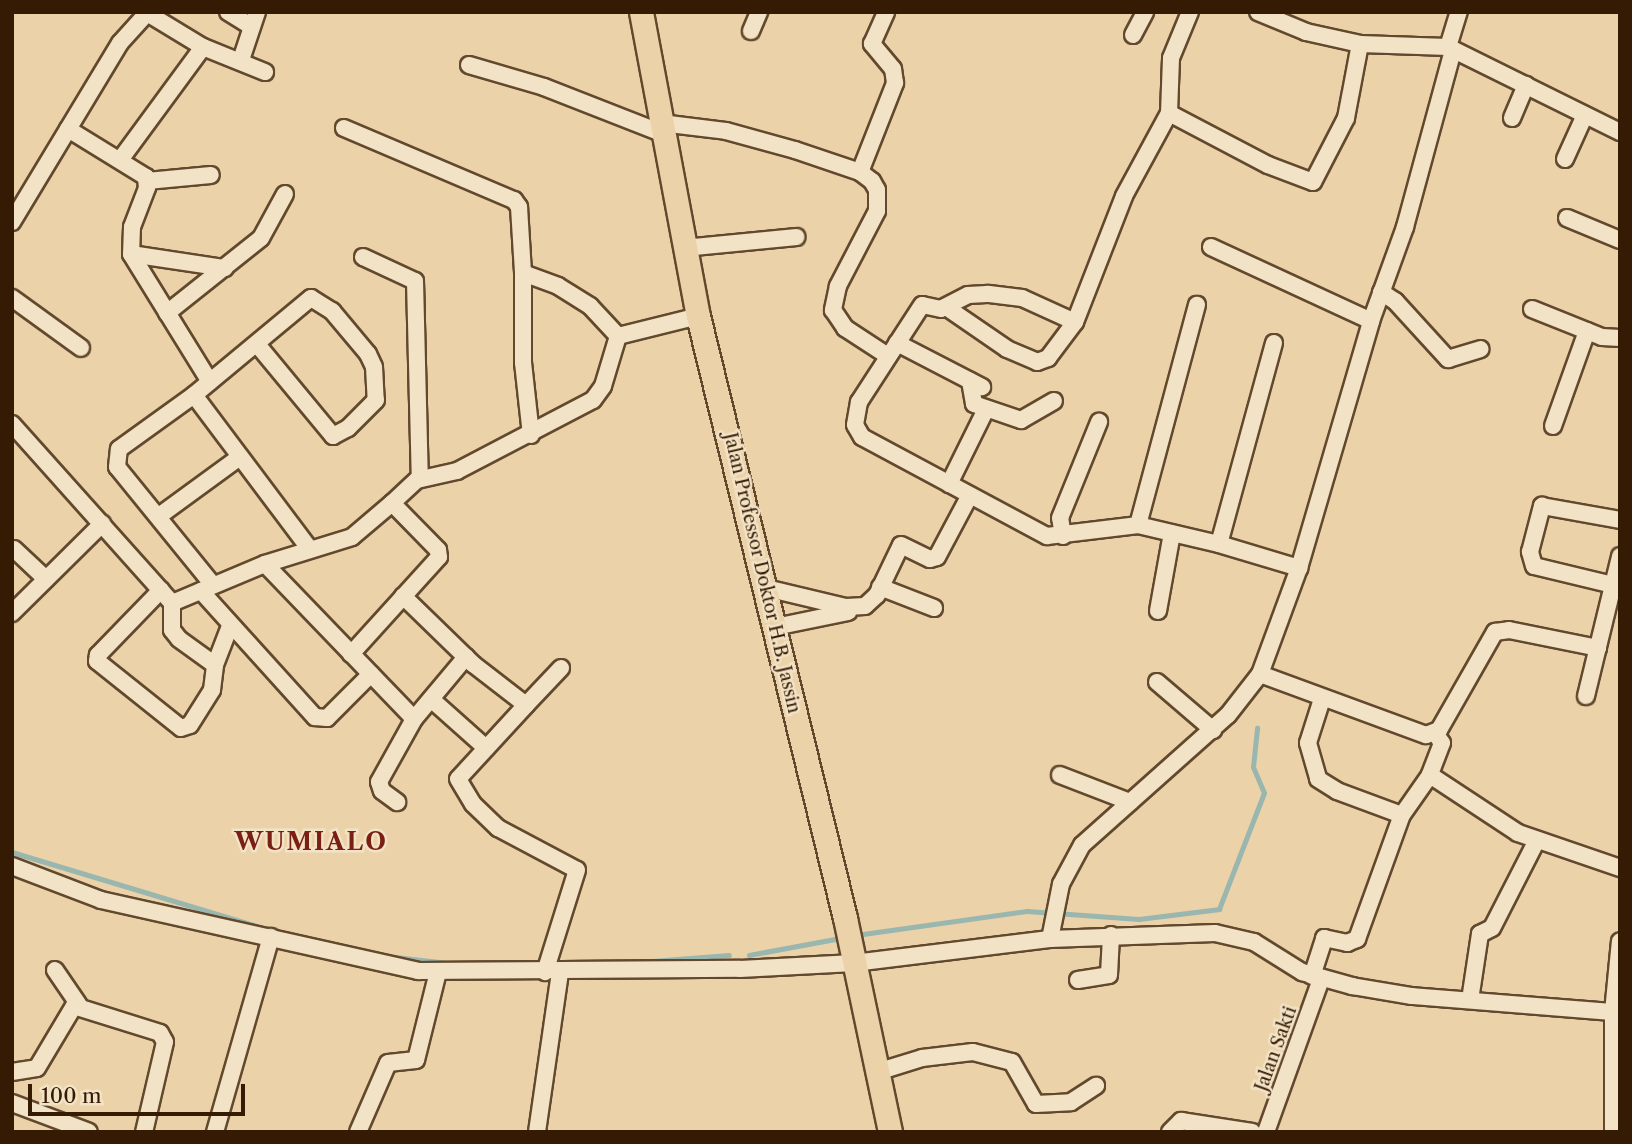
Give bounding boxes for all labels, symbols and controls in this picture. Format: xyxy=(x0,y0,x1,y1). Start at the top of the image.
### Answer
street label: Jalan Professor Doktor H.B. Jassin xyxy=(719,430,805,716)
district label: WUMIALO xyxy=(235,828,387,856)
street label: Jalan Sakti xyxy=(1251,1004,1301,1094)
scale bar xyxy=(32,1070,248,1114)
text: 100 m xyxy=(41,1083,102,1108)

